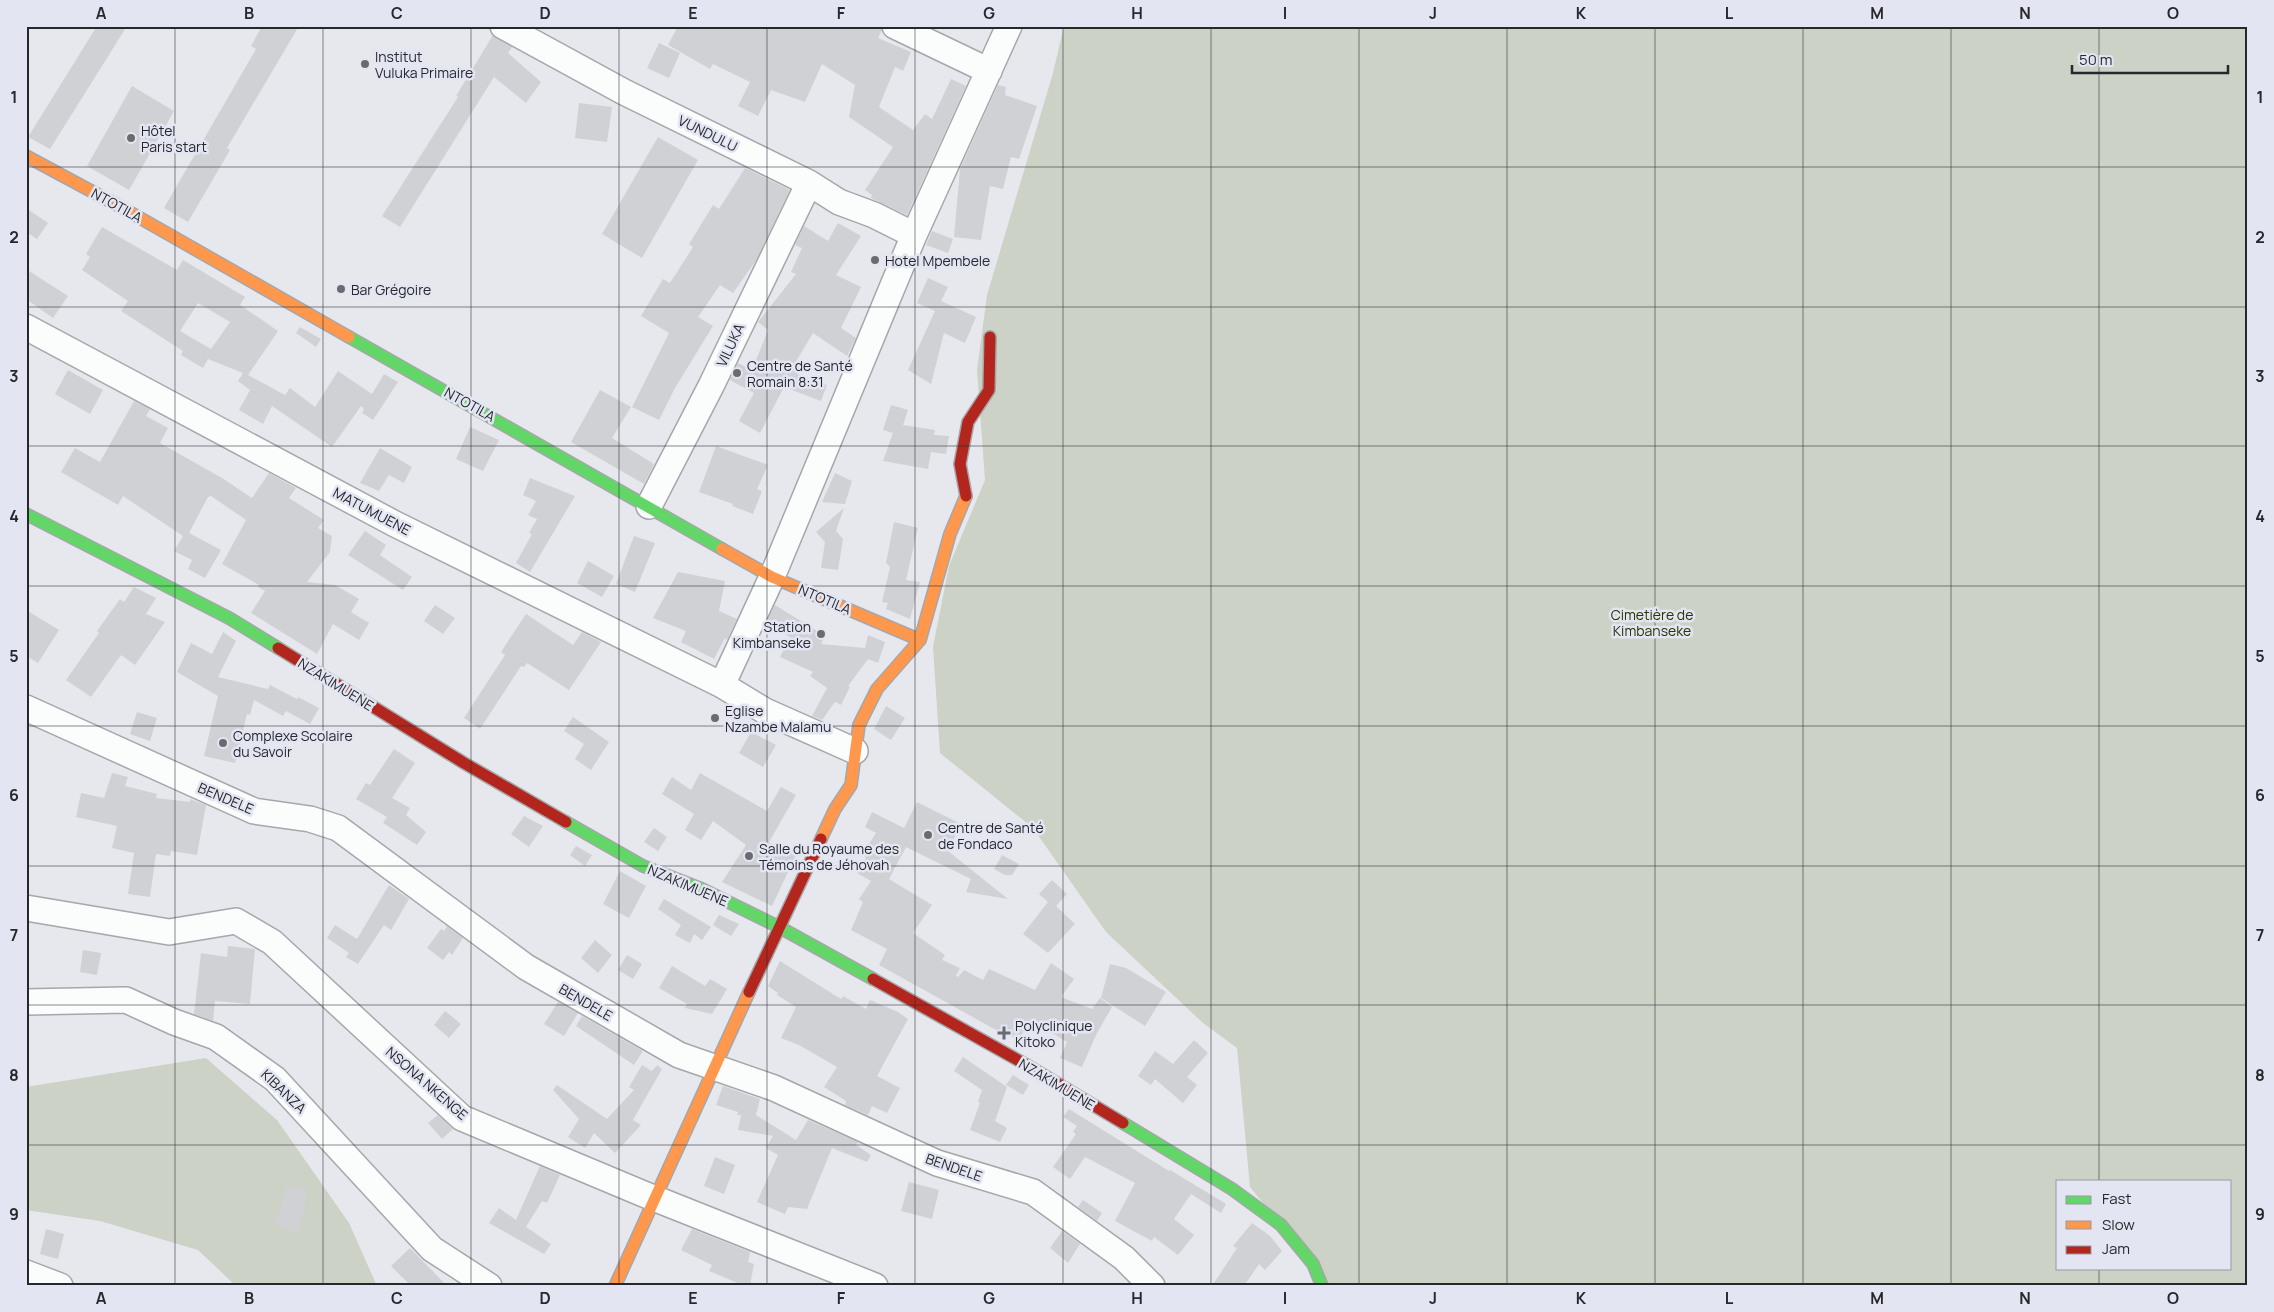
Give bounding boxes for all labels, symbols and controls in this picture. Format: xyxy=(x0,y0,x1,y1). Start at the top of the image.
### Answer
text: A xyxy=(96,2,107,24)
text: B xyxy=(244,2,254,24)
text: C xyxy=(391,2,403,24)
text: D xyxy=(539,2,551,24)
text: E xyxy=(688,2,698,24)
text: F xyxy=(837,2,846,24)
text: G xyxy=(983,2,995,24)
text: H xyxy=(1131,2,1143,24)
text: I xyxy=(1283,2,1287,24)
text: J xyxy=(1429,2,1437,24)
text: K xyxy=(1576,2,1587,24)
text: L xyxy=(1725,2,1734,24)
text: M xyxy=(1870,2,1884,24)
text: N xyxy=(2019,2,2031,24)
text: O xyxy=(2167,2,2179,24)
scale bar xyxy=(2072,42,2228,74)
place label: Institut Vuluka Primaire xyxy=(375,47,473,82)
text: 50 m xyxy=(2079,49,2113,70)
marker: Institut Vuluka Primaire xyxy=(359,58,371,70)
text: 1 xyxy=(10,86,18,108)
text: 1 xyxy=(2256,86,2264,108)
street label: VUNDULU xyxy=(675,110,741,156)
place label: Hôtel Paris start xyxy=(141,121,207,156)
marker: Hôtel Paris start xyxy=(125,132,137,144)
street label: NTOTILA xyxy=(88,183,146,227)
text: 2 xyxy=(9,226,19,248)
text: 2 xyxy=(2255,226,2265,248)
place label: Hotel Mpembele xyxy=(885,251,990,270)
marker: Hotel Mpembele xyxy=(869,254,881,266)
place label: Bar Grégoire xyxy=(351,280,431,299)
marker: Bar Grégoire xyxy=(335,283,347,295)
street label: VILUKA xyxy=(712,320,748,370)
place label: Centre de Santé Romain 8:31 xyxy=(747,356,853,391)
text: 3 xyxy=(9,365,19,387)
text: 3 xyxy=(2255,365,2265,387)
marker: Centre de Santé Romain 8:31 xyxy=(731,367,743,379)
street label: NTOTILA xyxy=(441,382,499,426)
street label: MATUMUENE xyxy=(330,483,414,539)
text: 4 xyxy=(9,505,19,527)
text: 4 xyxy=(2255,505,2265,527)
street label: NTOTILA xyxy=(796,579,854,619)
park label: Cimetière de Kimbanseke xyxy=(1611,605,1693,640)
place label: Station Kimbanseke xyxy=(733,617,811,652)
marker: Station Kimbanseke xyxy=(815,628,827,640)
text: 5 xyxy=(9,645,19,667)
text: 5 xyxy=(2255,645,2265,667)
street label: NZAKIMUENE xyxy=(295,653,377,715)
place label: Eglise Nzambe Malamu xyxy=(725,701,831,736)
marker: Eglise Nzambe Malamu xyxy=(709,712,721,724)
place label: Complexe Scolaire du Savoir xyxy=(233,726,353,761)
marker: Complexe Scolaire du Savoir xyxy=(217,737,229,749)
street label: BENDELE xyxy=(195,778,257,818)
text: 6 xyxy=(9,784,19,806)
text: 6 xyxy=(2255,784,2265,806)
place label: Centre de Santé de Fondaco xyxy=(938,818,1044,853)
marker: Centre de Santé de Fondaco xyxy=(922,829,934,841)
place label: Salle du Royaume des Témoins de Jéhovah xyxy=(759,839,899,874)
marker: Salle du Royaume des Témoins de Jéhovah xyxy=(743,850,755,862)
street label: NZAKIMUENE xyxy=(645,859,731,911)
text: 7 xyxy=(10,924,18,946)
text: 7 xyxy=(2256,924,2264,946)
street label: BENDELE xyxy=(556,979,616,1025)
place label: Polyclinique Kitoko xyxy=(1015,1016,1093,1051)
marker: Polyclinique Kitoko xyxy=(997,1026,1011,1040)
street label: NSONA NKENGE xyxy=(382,1042,472,1124)
street label: NZAKIMUENE xyxy=(1015,1054,1099,1114)
text: 8 xyxy=(9,1064,19,1086)
text: 8 xyxy=(2255,1064,2265,1086)
street label: KIBANZA xyxy=(257,1065,311,1117)
street label: BENDELE xyxy=(923,1148,985,1186)
legend xyxy=(2056,1180,2232,1270)
text: Fast xyxy=(2102,1188,2131,1209)
text: 9 xyxy=(9,1203,19,1225)
text: 9 xyxy=(2255,1203,2265,1225)
text: Slow xyxy=(2102,1214,2135,1235)
text: Jam xyxy=(2102,1238,2130,1259)
text: A xyxy=(96,1287,107,1309)
text: B xyxy=(244,1287,254,1309)
text: C xyxy=(391,1287,403,1309)
text: D xyxy=(539,1287,551,1309)
text: E xyxy=(688,1287,698,1309)
text: F xyxy=(837,1287,846,1309)
text: G xyxy=(983,1287,995,1309)
text: H xyxy=(1131,1287,1143,1309)
text: I xyxy=(1283,1287,1287,1309)
text: J xyxy=(1429,1287,1437,1309)
text: K xyxy=(1576,1287,1587,1309)
text: L xyxy=(1725,1287,1734,1309)
text: M xyxy=(1870,1287,1884,1309)
text: N xyxy=(2019,1287,2031,1309)
text: O xyxy=(2167,1287,2179,1309)

